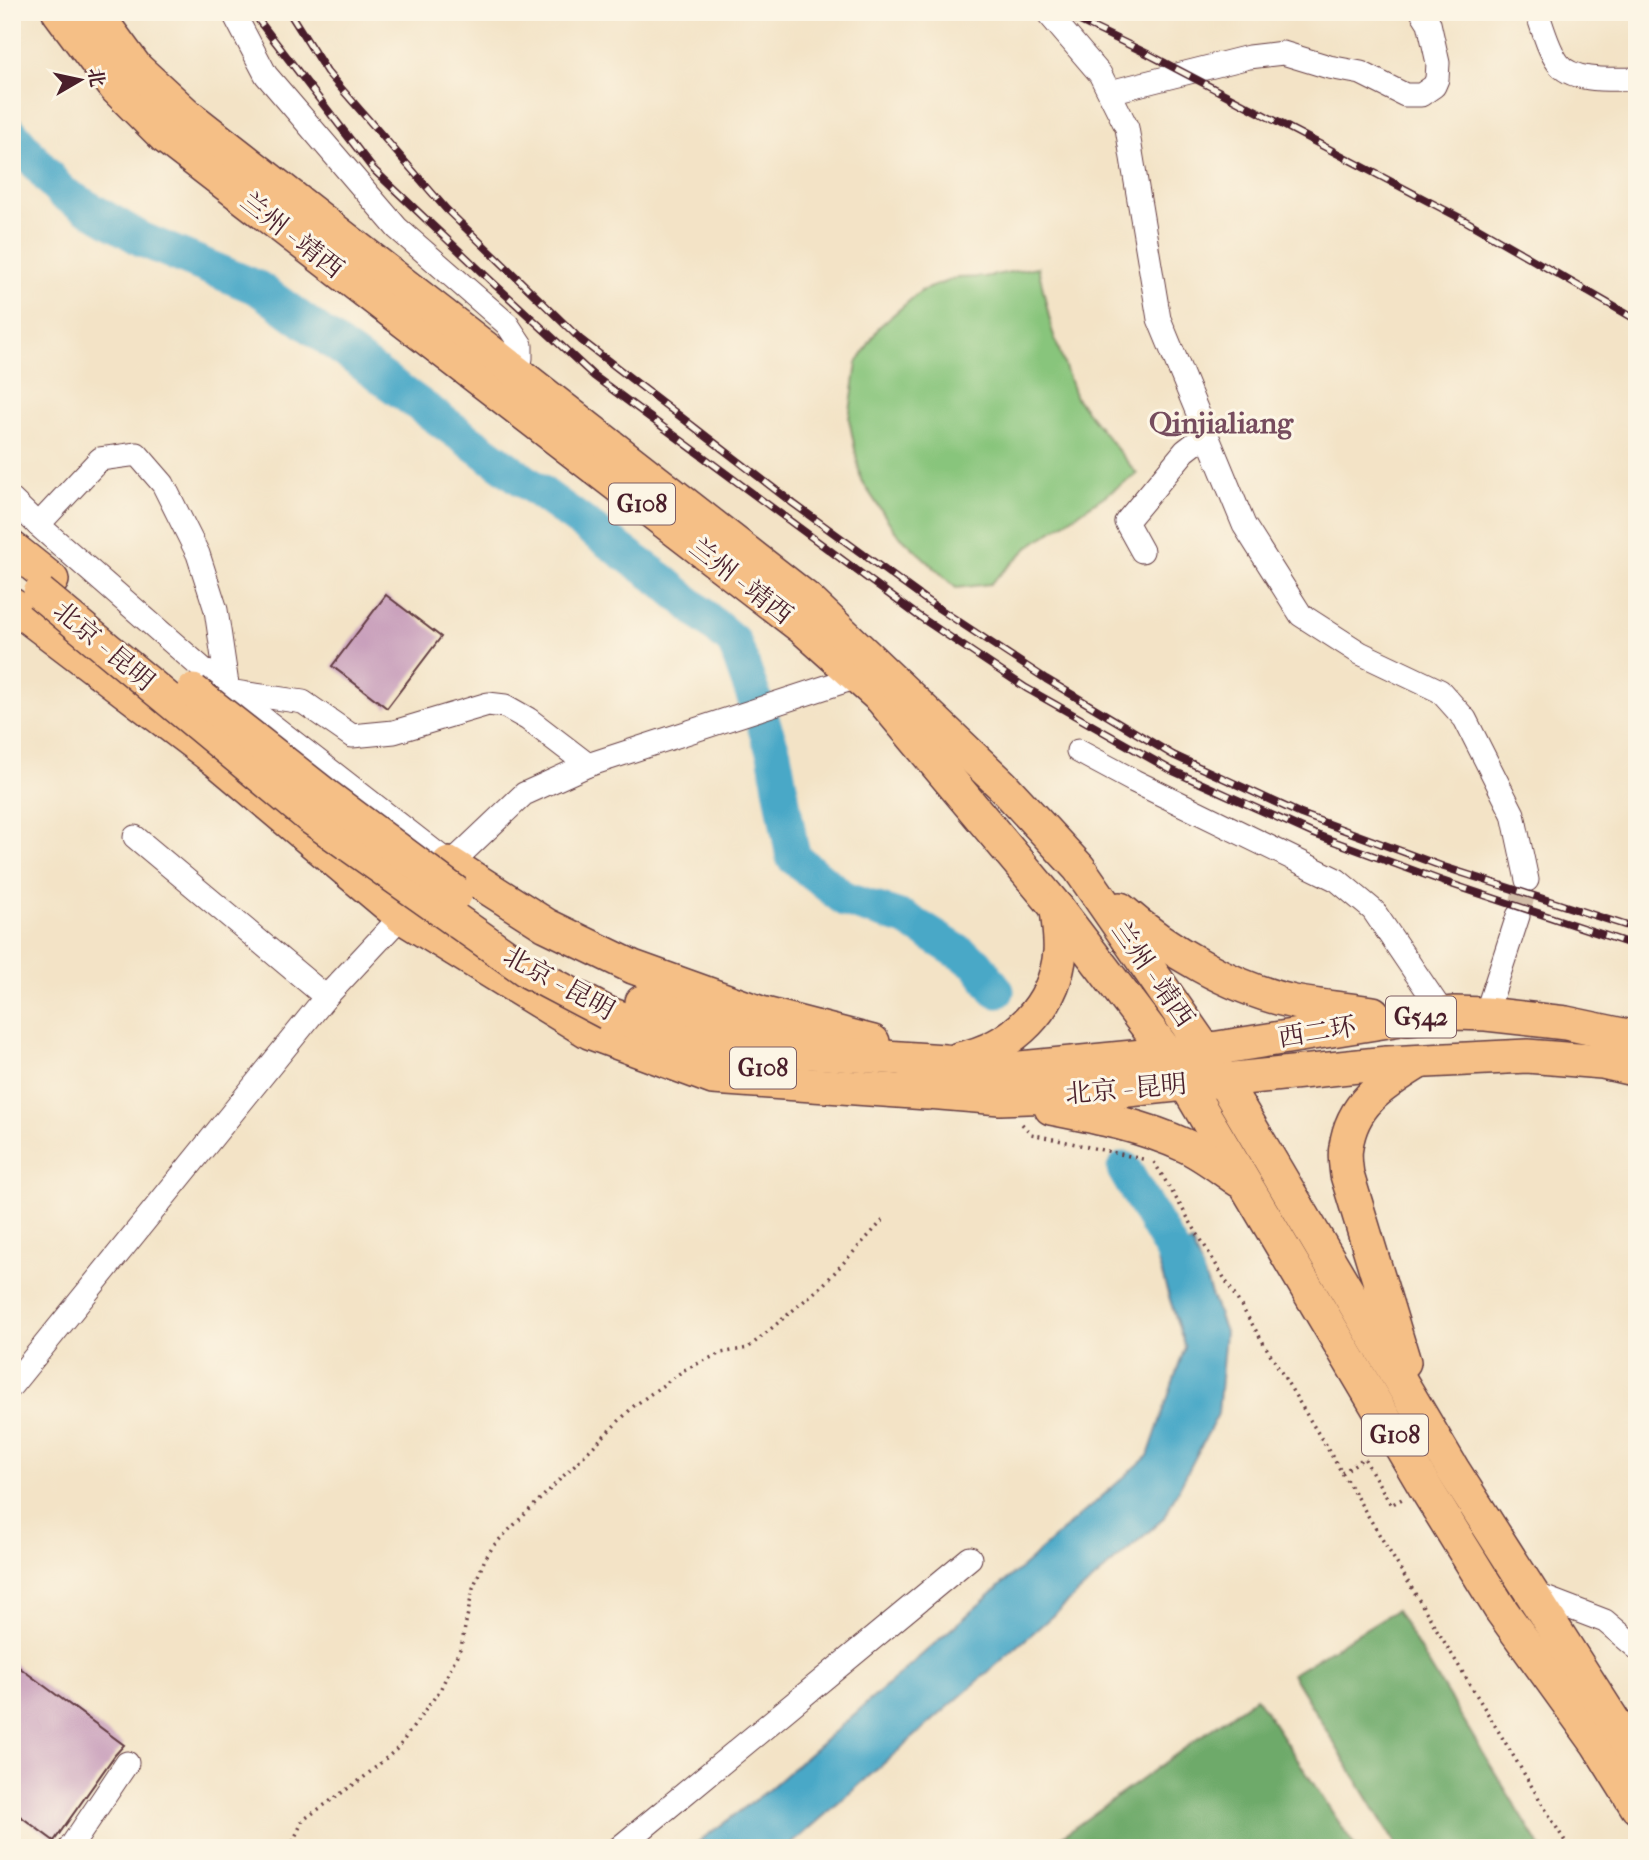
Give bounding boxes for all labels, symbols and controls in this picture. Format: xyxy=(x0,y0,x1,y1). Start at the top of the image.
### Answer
north arrow xyxy=(46,46,116,116)
text: 北 xyxy=(83,66,108,89)
street label: 兰州 - 靖西 xyxy=(234,185,350,285)
district label: Qinjialiang xyxy=(1149,406,1294,441)
road number: G108 xyxy=(609,484,675,524)
street label: 兰州 - 靖西 xyxy=(683,531,799,631)
street label: 北京 - 昆明 xyxy=(47,595,161,697)
street label: 兰州 - 靖西 xyxy=(1105,915,1201,1033)
street label: 北京 - 昆明 xyxy=(498,940,620,1026)
road number: G542 xyxy=(1386,996,1456,1037)
street label: 西二环 xyxy=(1276,1011,1358,1053)
road number: G108 xyxy=(730,1048,796,1088)
street label: 北京 - 昆明 xyxy=(1064,1068,1188,1110)
road number: G108 xyxy=(1362,1414,1428,1456)

